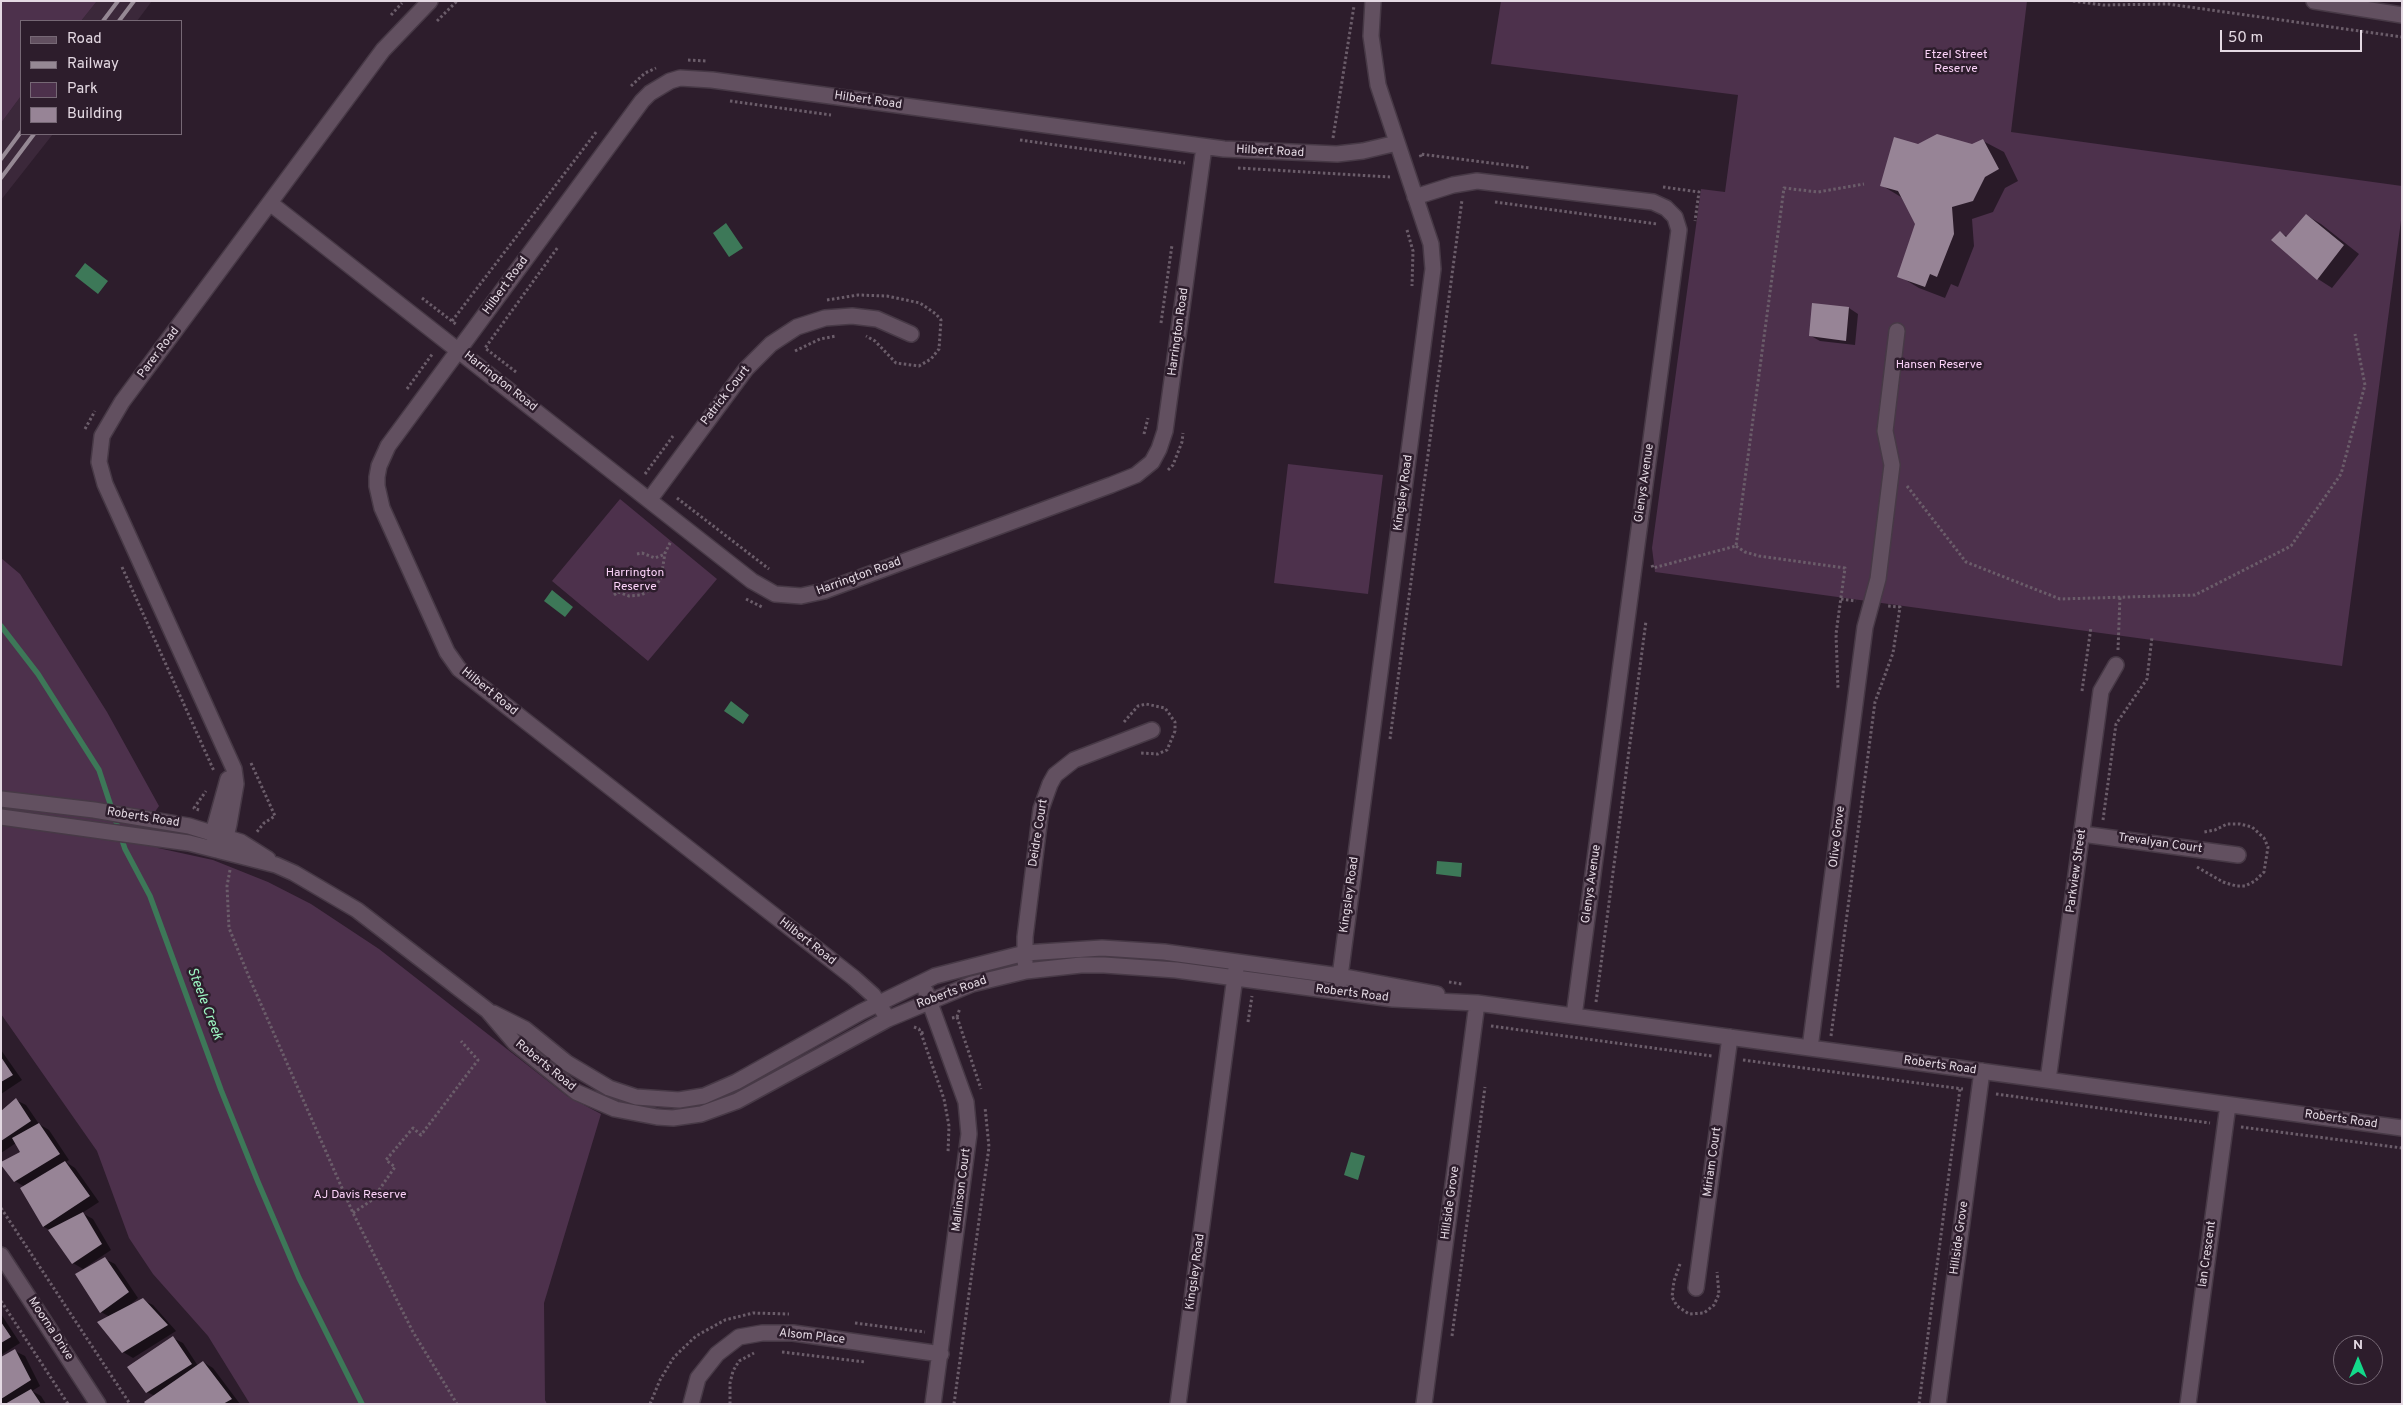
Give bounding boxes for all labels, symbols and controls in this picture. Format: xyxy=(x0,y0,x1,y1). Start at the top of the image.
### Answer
legend xyxy=(20,20,182,135)
scale bar xyxy=(2223,20,2366,52)
text: 50 m xyxy=(2228,29,2263,48)
text: Road xyxy=(67,30,102,49)
park label: Etzel Street Reserve xyxy=(1925,49,1987,77)
text: Railway xyxy=(67,55,119,74)
text: Park xyxy=(67,80,98,99)
street label: Hilbert Road xyxy=(833,89,903,113)
text: Building xyxy=(67,105,122,124)
street label: Hilbert Road xyxy=(1236,143,1304,161)
street label: Hilbert Road xyxy=(480,254,532,318)
street label: Harrington Road xyxy=(1166,287,1192,377)
street label: Parer Road xyxy=(135,325,183,381)
street label: Harrington Road xyxy=(461,349,539,415)
park label: Hansen Reserve xyxy=(1896,359,1982,373)
street label: Patrick Court xyxy=(698,364,754,428)
street label: Glenys Avenue xyxy=(1632,443,1658,523)
street label: Kingsley Road xyxy=(1392,454,1416,532)
street label: Harrington Road xyxy=(815,555,903,599)
park label: Harrington Reserve xyxy=(606,567,664,595)
street label: Hilbert Road xyxy=(458,665,520,719)
street label: Deidre Court xyxy=(1027,798,1051,868)
street label: Roberts Road xyxy=(106,805,180,831)
street label: Olive Grove xyxy=(1827,805,1849,869)
street label: Parkview Street xyxy=(2064,828,2090,914)
street label: Trevalyan Court xyxy=(2117,831,2203,857)
street label: Glenys Avenue xyxy=(1579,844,1605,924)
street label: Kingsley Road xyxy=(1338,856,1362,934)
street label: Hilbert Road xyxy=(776,915,838,969)
water label: Steele Creek xyxy=(182,965,226,1043)
street label: Roberts Road xyxy=(915,974,989,1012)
street label: Roberts Road xyxy=(1315,982,1389,1006)
street label: Roberts Road xyxy=(512,1037,578,1095)
street label: Roberts Road xyxy=(1903,1054,1977,1078)
street label: Roberts Road xyxy=(2304,1108,2378,1132)
street label: Miriam Court xyxy=(1701,1126,1725,1198)
street label: Mallinson Court xyxy=(950,1147,974,1233)
street label: Hillside Grove xyxy=(1439,1165,1463,1241)
park label: AJ Davis Reserve xyxy=(314,1189,406,1203)
street label: Hillside Grove xyxy=(1948,1200,1972,1276)
street label: Ian Crescent xyxy=(2196,1220,2220,1288)
street label: Kingsley Road xyxy=(1184,1233,1208,1311)
street label: Moorna Drive xyxy=(24,1295,76,1363)
street label: Alsom Place xyxy=(778,1326,846,1348)
north arrow xyxy=(2333,1335,2383,1385)
text: N xyxy=(2353,1337,2363,1354)

